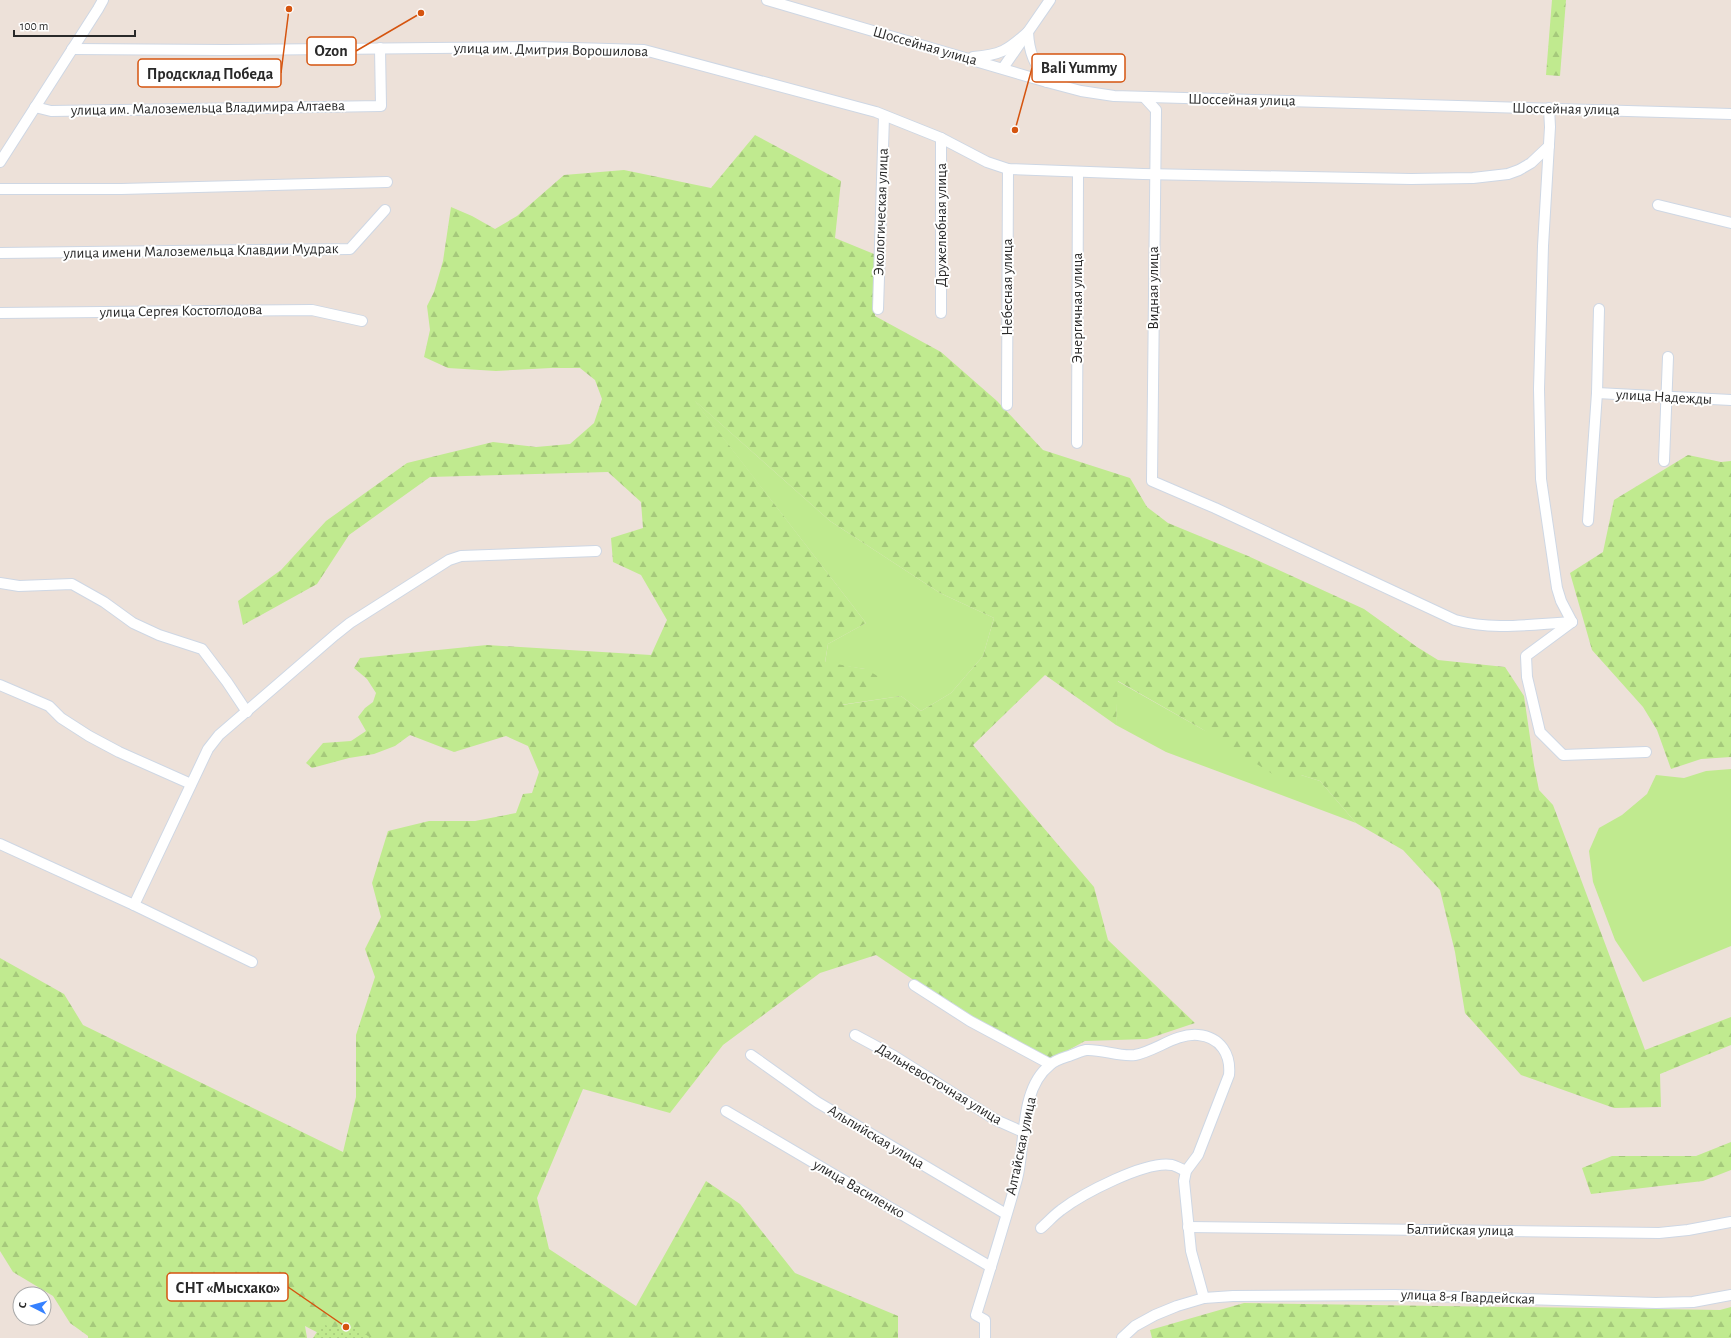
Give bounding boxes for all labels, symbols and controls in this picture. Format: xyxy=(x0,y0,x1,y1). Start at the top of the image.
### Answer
scale bar xyxy=(14,12,135,38)
text: 100 m xyxy=(20,20,48,32)
street label: Шоссейная улица xyxy=(871,24,979,68)
callout: Ozon xyxy=(307,37,356,65)
street label: улица им. Дмитрия Ворошилова xyxy=(453,41,648,59)
text: Ozon xyxy=(314,43,348,59)
callout: Bali Yummy xyxy=(1032,54,1125,82)
callout: Продсклад Победа xyxy=(138,59,281,87)
text: Bali Yummy xyxy=(1041,60,1118,77)
text: Продсклад Победа xyxy=(147,66,274,82)
street label: Шоссейная улица xyxy=(1188,92,1296,108)
street label: улица им. Малоземельца Владимира Алтаева xyxy=(70,98,345,118)
street label: Шоссейная улица xyxy=(1512,101,1620,117)
street label: Экологическая улица xyxy=(871,148,891,276)
street label: Дружелюбная улица xyxy=(934,163,949,287)
street label: Небесная улица xyxy=(1000,238,1015,336)
street label: улица имени Малоземельца Клавдии Мудрак xyxy=(62,241,339,261)
street label: Видная улица xyxy=(1146,246,1161,330)
street label: Энергичная улица xyxy=(1070,252,1085,363)
street label: улица Сергея Костоглодова xyxy=(98,302,263,320)
street label: улица Надежды xyxy=(1615,387,1712,407)
street label: Дальневосточная улица xyxy=(873,1040,1005,1128)
street label: Алтайская улица xyxy=(1003,1095,1039,1197)
street label: Альпийская улица xyxy=(825,1102,927,1172)
street label: улица Василенко xyxy=(810,1156,907,1221)
street label: Балтийская улица xyxy=(1406,1222,1514,1238)
callout: СНТ «Мысхако» xyxy=(167,1273,288,1301)
text: СНТ «Мысхако» xyxy=(176,1280,281,1296)
north arrow xyxy=(12,1286,52,1326)
street label: улица 8-я Гвардейская xyxy=(1400,1287,1535,1307)
text: С xyxy=(17,1301,28,1309)

